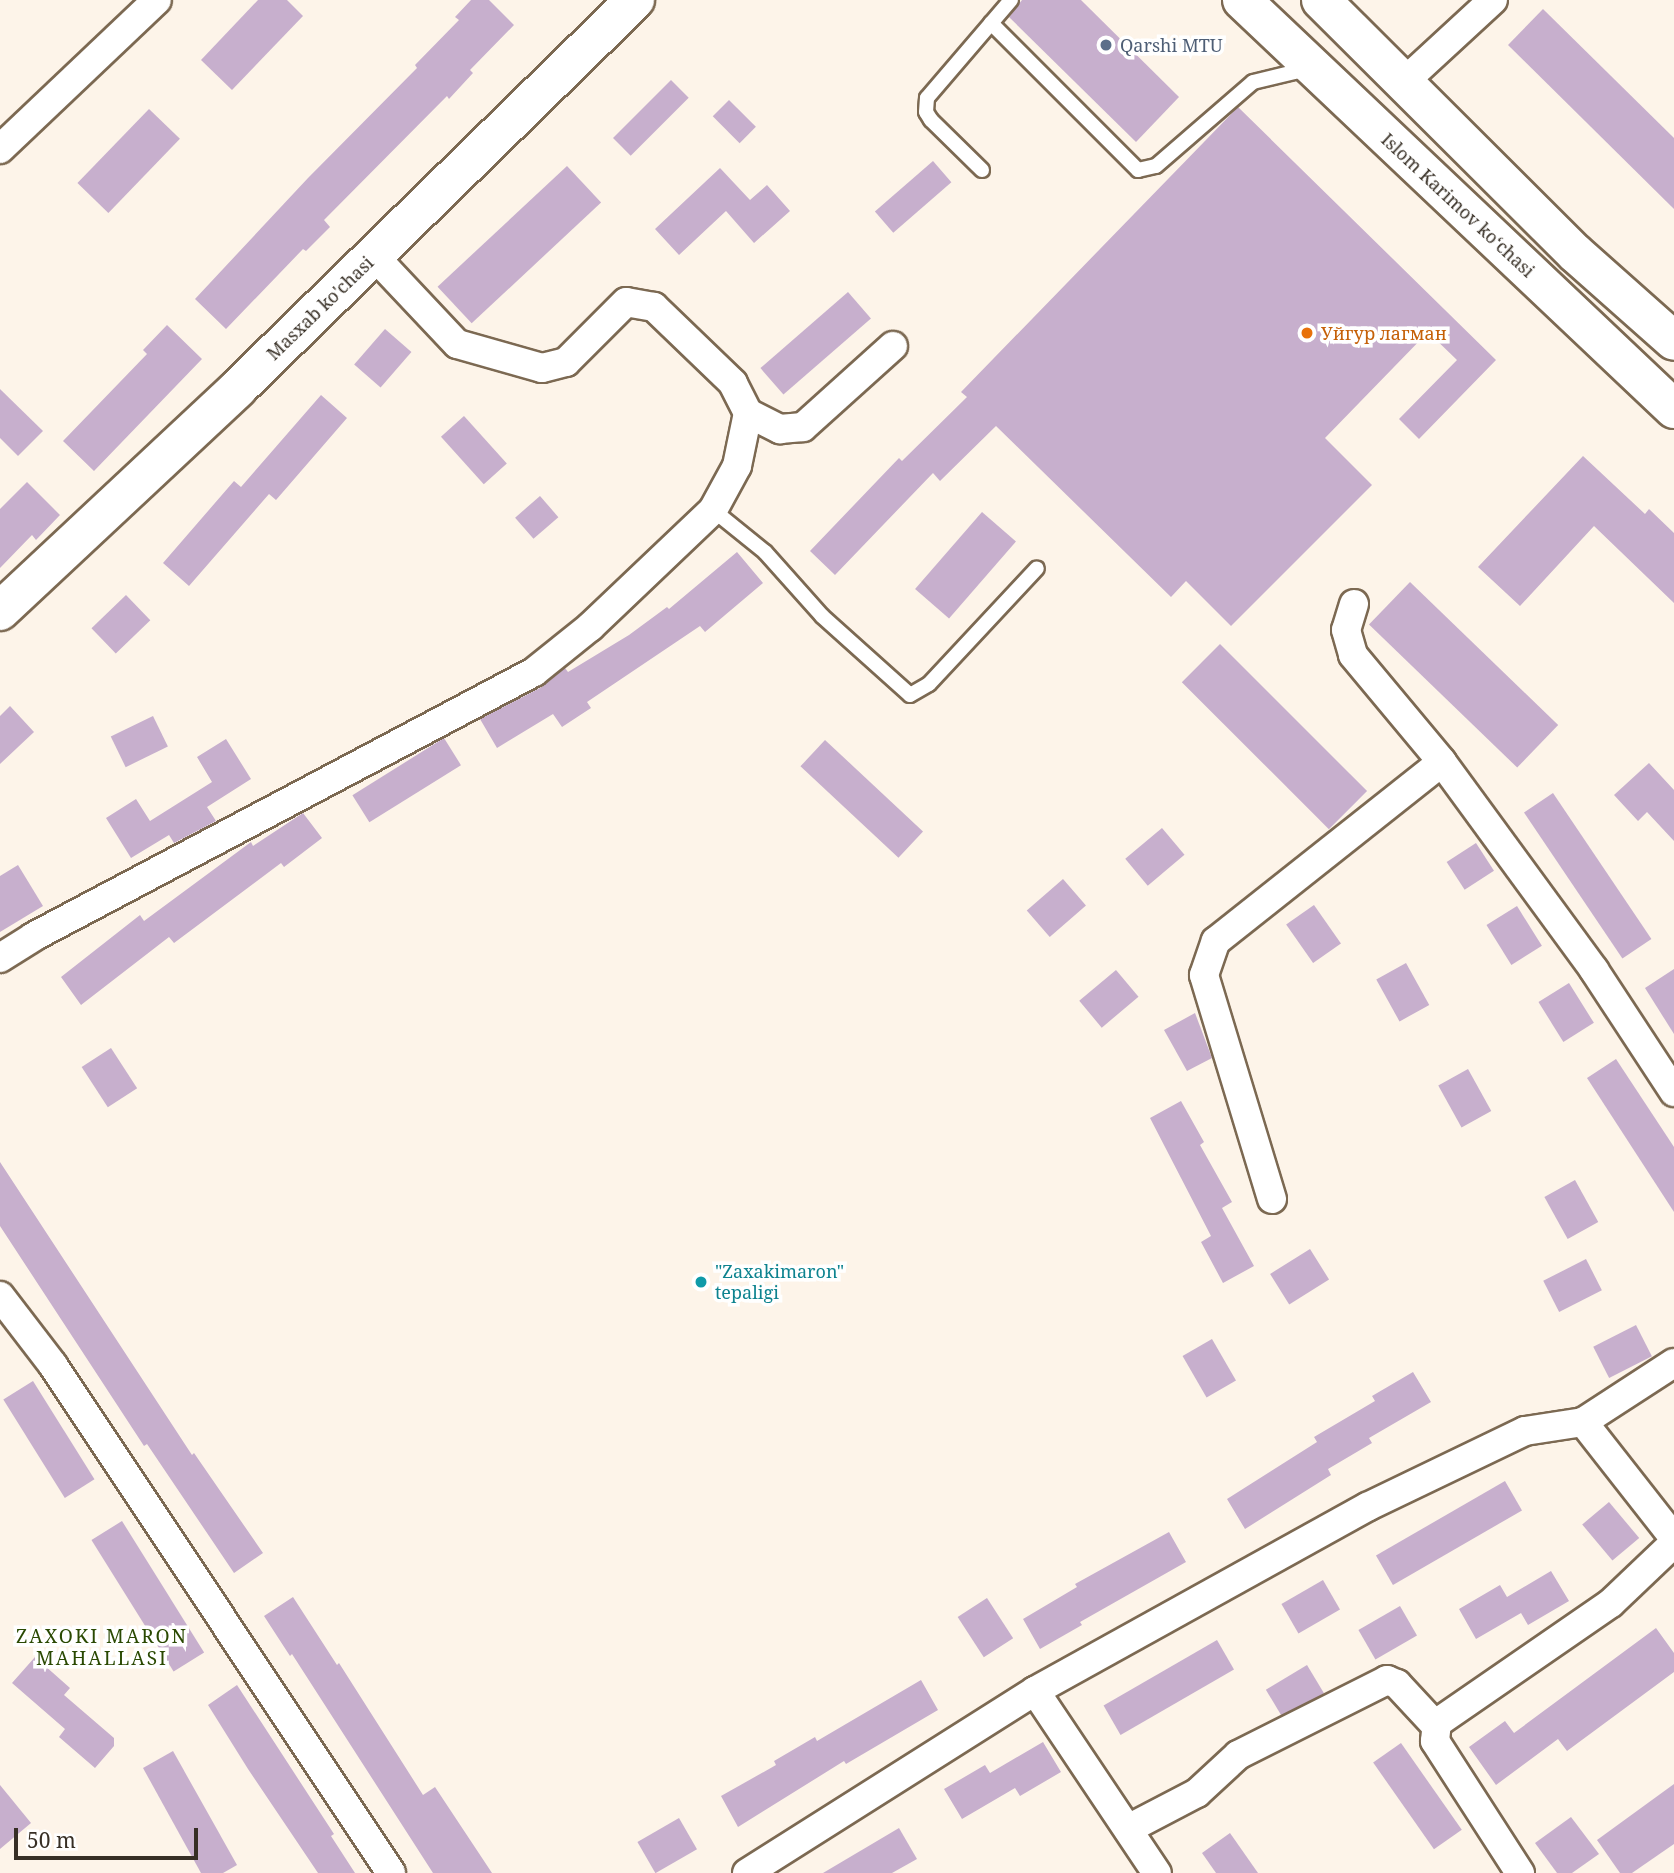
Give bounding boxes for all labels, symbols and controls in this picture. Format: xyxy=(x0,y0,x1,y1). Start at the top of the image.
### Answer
place label: Qarshi MTU xyxy=(1120,34,1223,56)
marker: Qarshi MTU xyxy=(1098,37,1114,53)
street label: Islom Karimov ko‘chasi xyxy=(1377,128,1539,282)
street label: Masxab ko'chasi xyxy=(262,252,378,364)
place label: Уйгур лагман xyxy=(1321,322,1447,344)
marker: Уйгур лагман xyxy=(1299,325,1315,341)
place label: "Zaxakimaron" tepaligi xyxy=(715,1261,844,1304)
marker: "Zaxakimaron" tepaligi xyxy=(693,1274,709,1290)
district label: ZAXOKI MARON MAHALLASI xyxy=(17,1626,187,1670)
scale bar xyxy=(18,1814,201,1858)
text: 50 m xyxy=(27,1826,76,1854)

